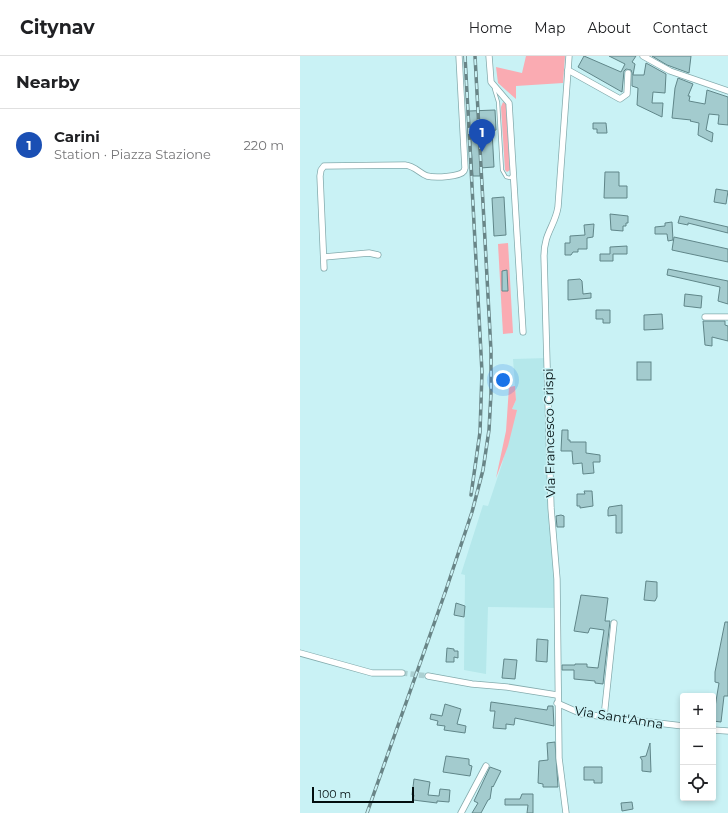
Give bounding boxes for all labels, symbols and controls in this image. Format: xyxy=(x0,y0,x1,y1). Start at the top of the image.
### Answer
text: Citynav xyxy=(20,16,95,39)
text: Home xyxy=(469,19,512,37)
text: Map xyxy=(534,19,565,37)
text: About xyxy=(587,19,631,37)
text: Contact xyxy=(653,19,708,37)
text: Nearby xyxy=(16,72,80,92)
pin: 1 xyxy=(469,119,495,152)
text: Carini xyxy=(54,127,100,146)
text: 1 xyxy=(26,137,32,153)
text: 220 m xyxy=(243,137,284,153)
text: Station · Piazza Stazione xyxy=(54,146,211,162)
street label: Via Francesco Crispi xyxy=(540,368,558,498)
your location xyxy=(493,370,513,390)
map controls xyxy=(680,693,716,801)
button: + xyxy=(680,693,716,729)
street label: Via Sant'Anna xyxy=(573,702,665,732)
button: − xyxy=(680,729,716,765)
button: locate xyxy=(680,765,716,801)
scale bar xyxy=(312,785,414,804)
text: 100 m xyxy=(318,787,351,801)

